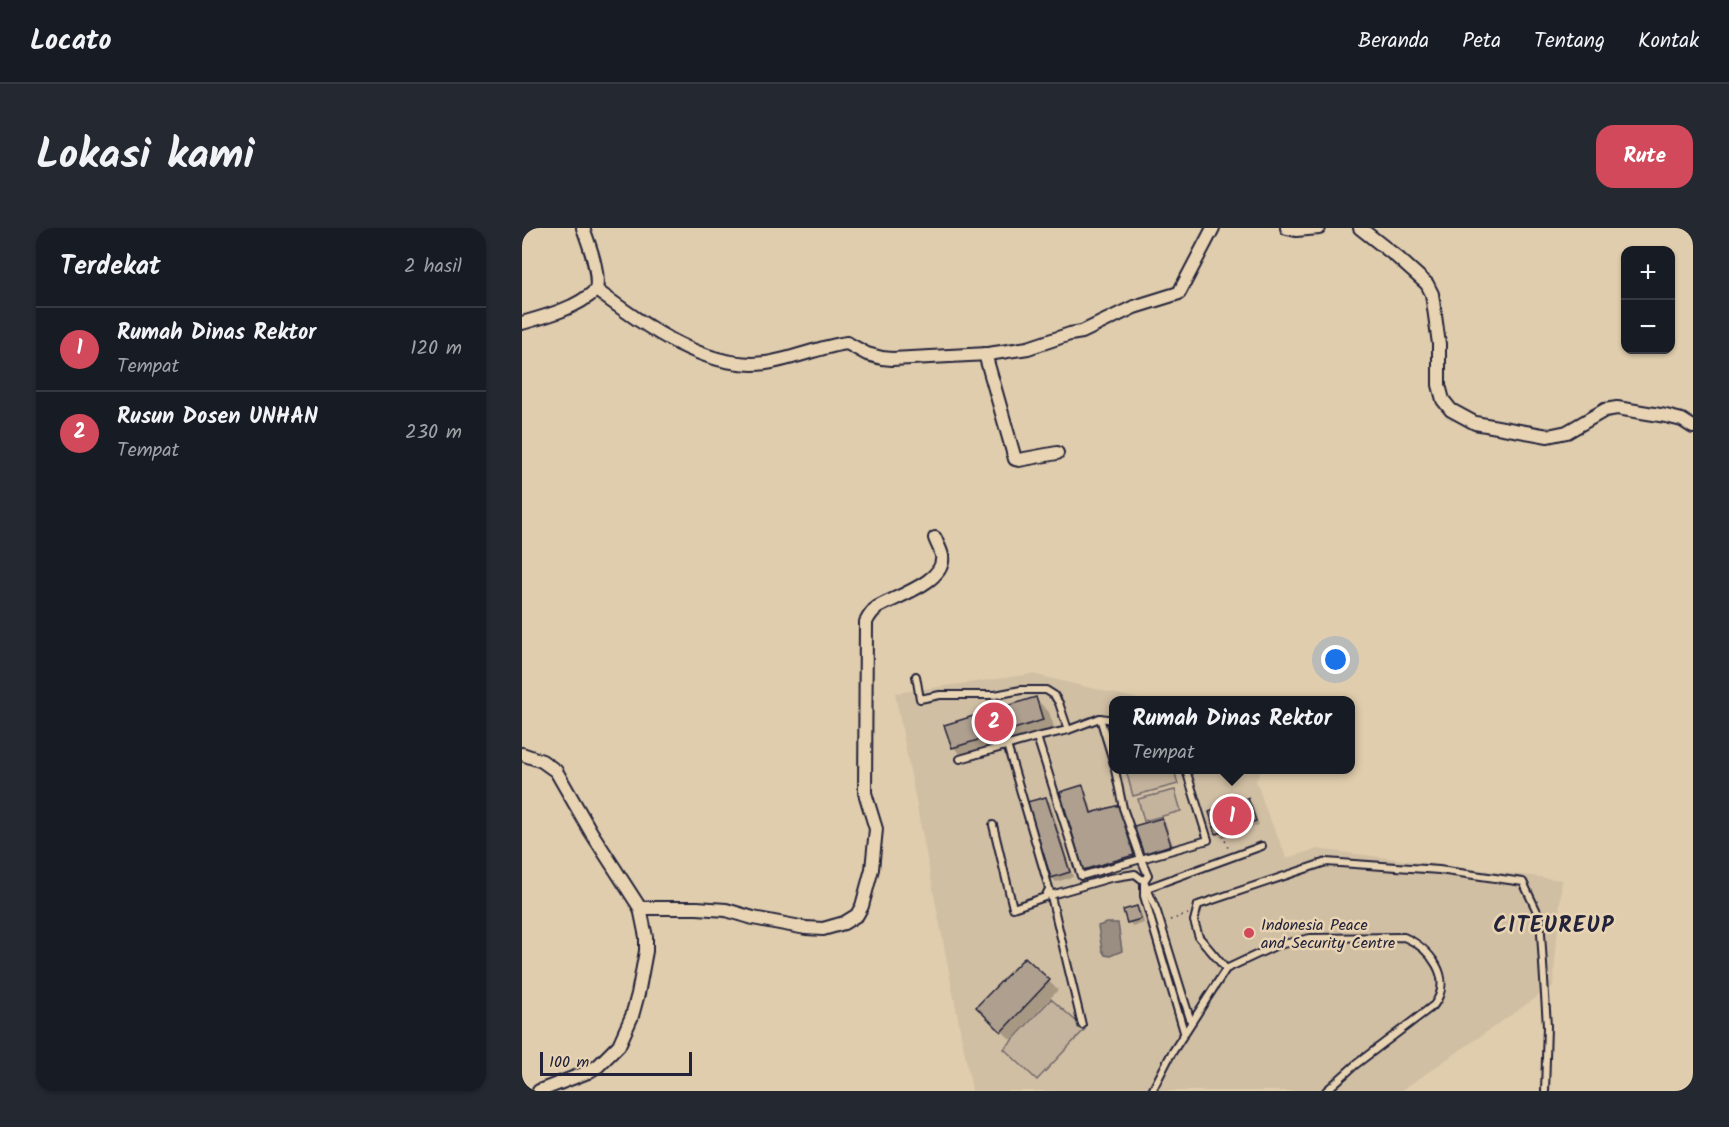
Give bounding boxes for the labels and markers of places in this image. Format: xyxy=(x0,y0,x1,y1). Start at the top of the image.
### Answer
pin: 2 xyxy=(974,700,1014,744)
pin: 1 xyxy=(1212,794,1252,838)
place label: Indonesia Peace and Security Centre xyxy=(1261,913,1395,956)
marker: Indonesia Peace and Security Centre xyxy=(1242,926,1256,940)

